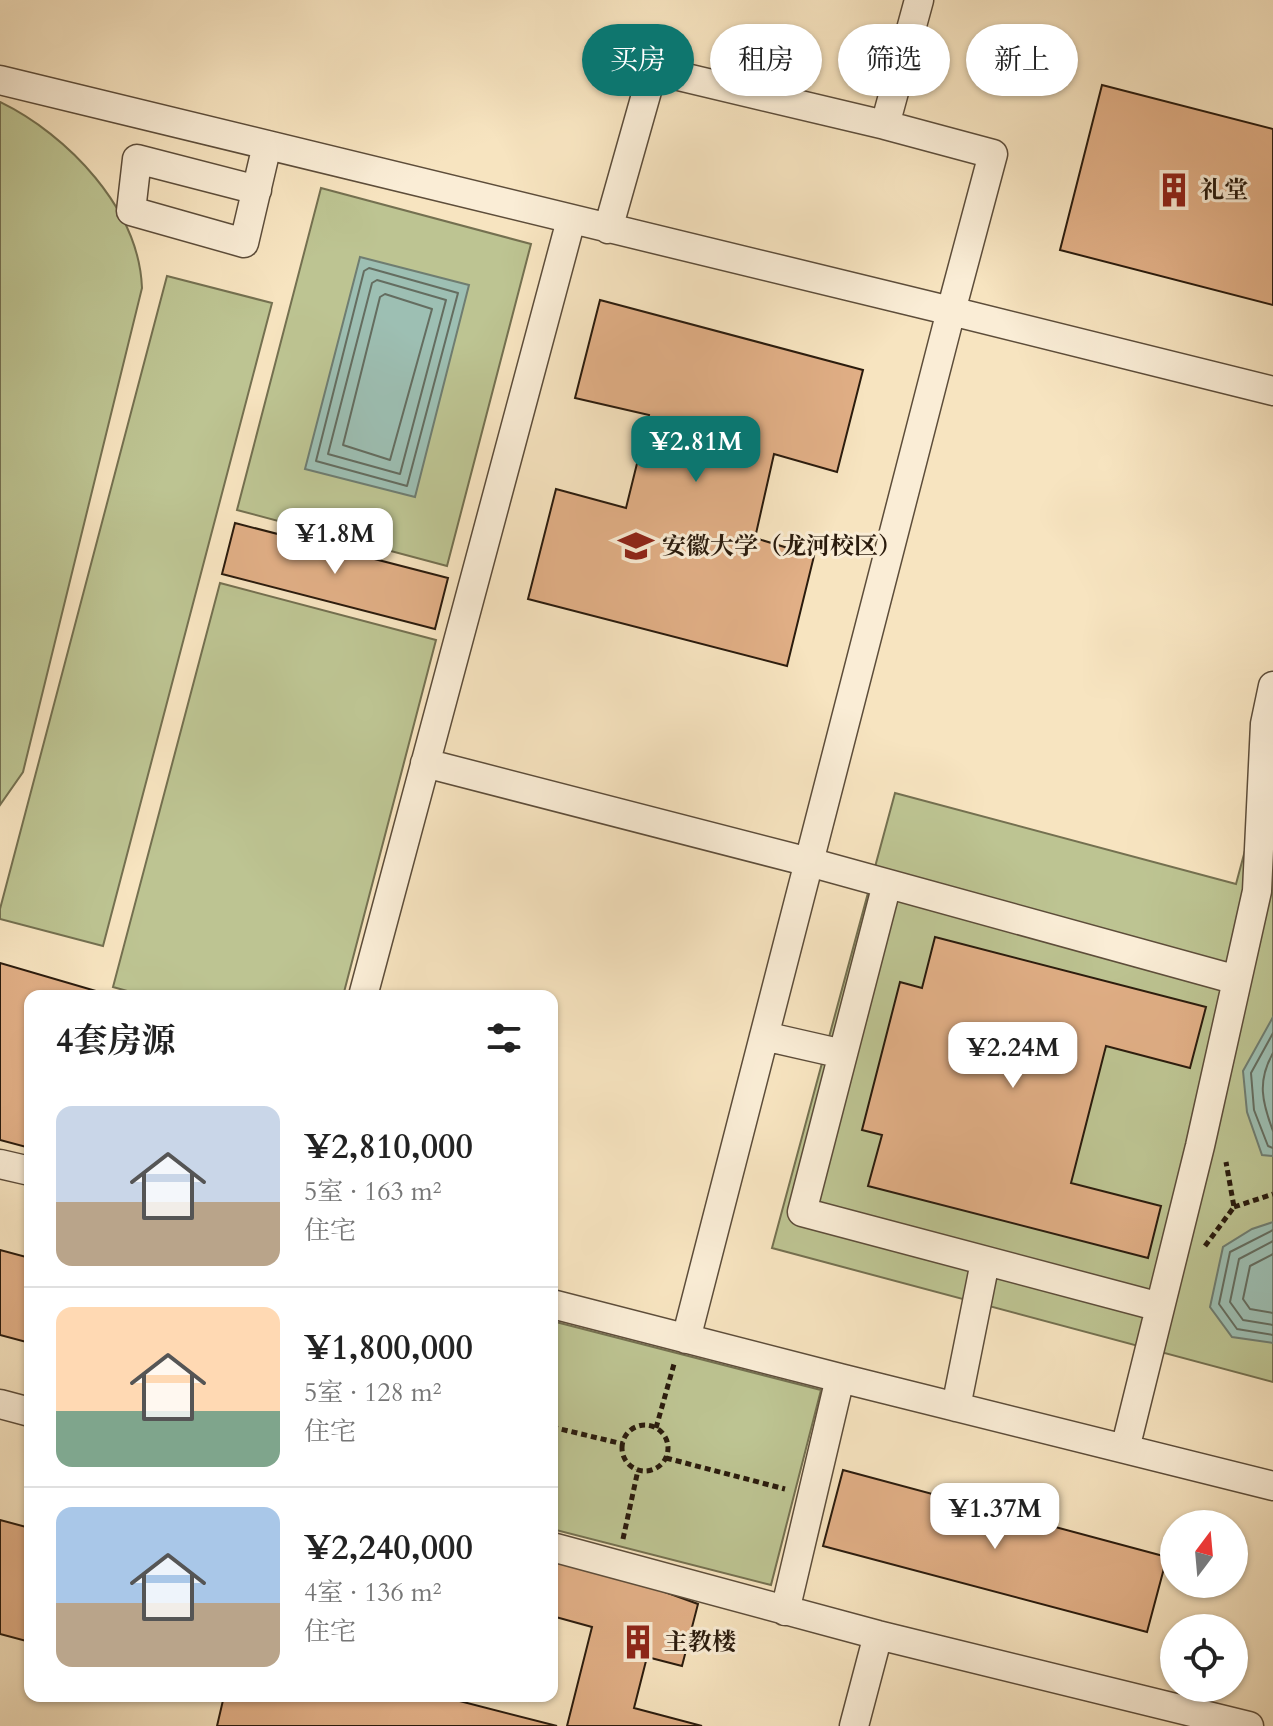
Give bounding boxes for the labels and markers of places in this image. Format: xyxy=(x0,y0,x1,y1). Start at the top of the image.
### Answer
building icon: 礼堂 xyxy=(1155,171,1193,209)
place label: 礼堂 xyxy=(1200,174,1248,207)
pin: ¥2.81M xyxy=(631,416,761,484)
pin: ¥1.8M xyxy=(279,508,391,576)
school or university icon: 安徽大学（龙河校区） xyxy=(617,527,655,565)
place label: 安徽大学（龙河校区） xyxy=(662,530,902,563)
pin: ¥2.24M xyxy=(948,1022,1078,1090)
pin: ¥1.37M xyxy=(930,1483,1060,1551)
building icon: 主教楼 xyxy=(619,1623,657,1661)
place label: 主教楼 xyxy=(664,1626,736,1659)

